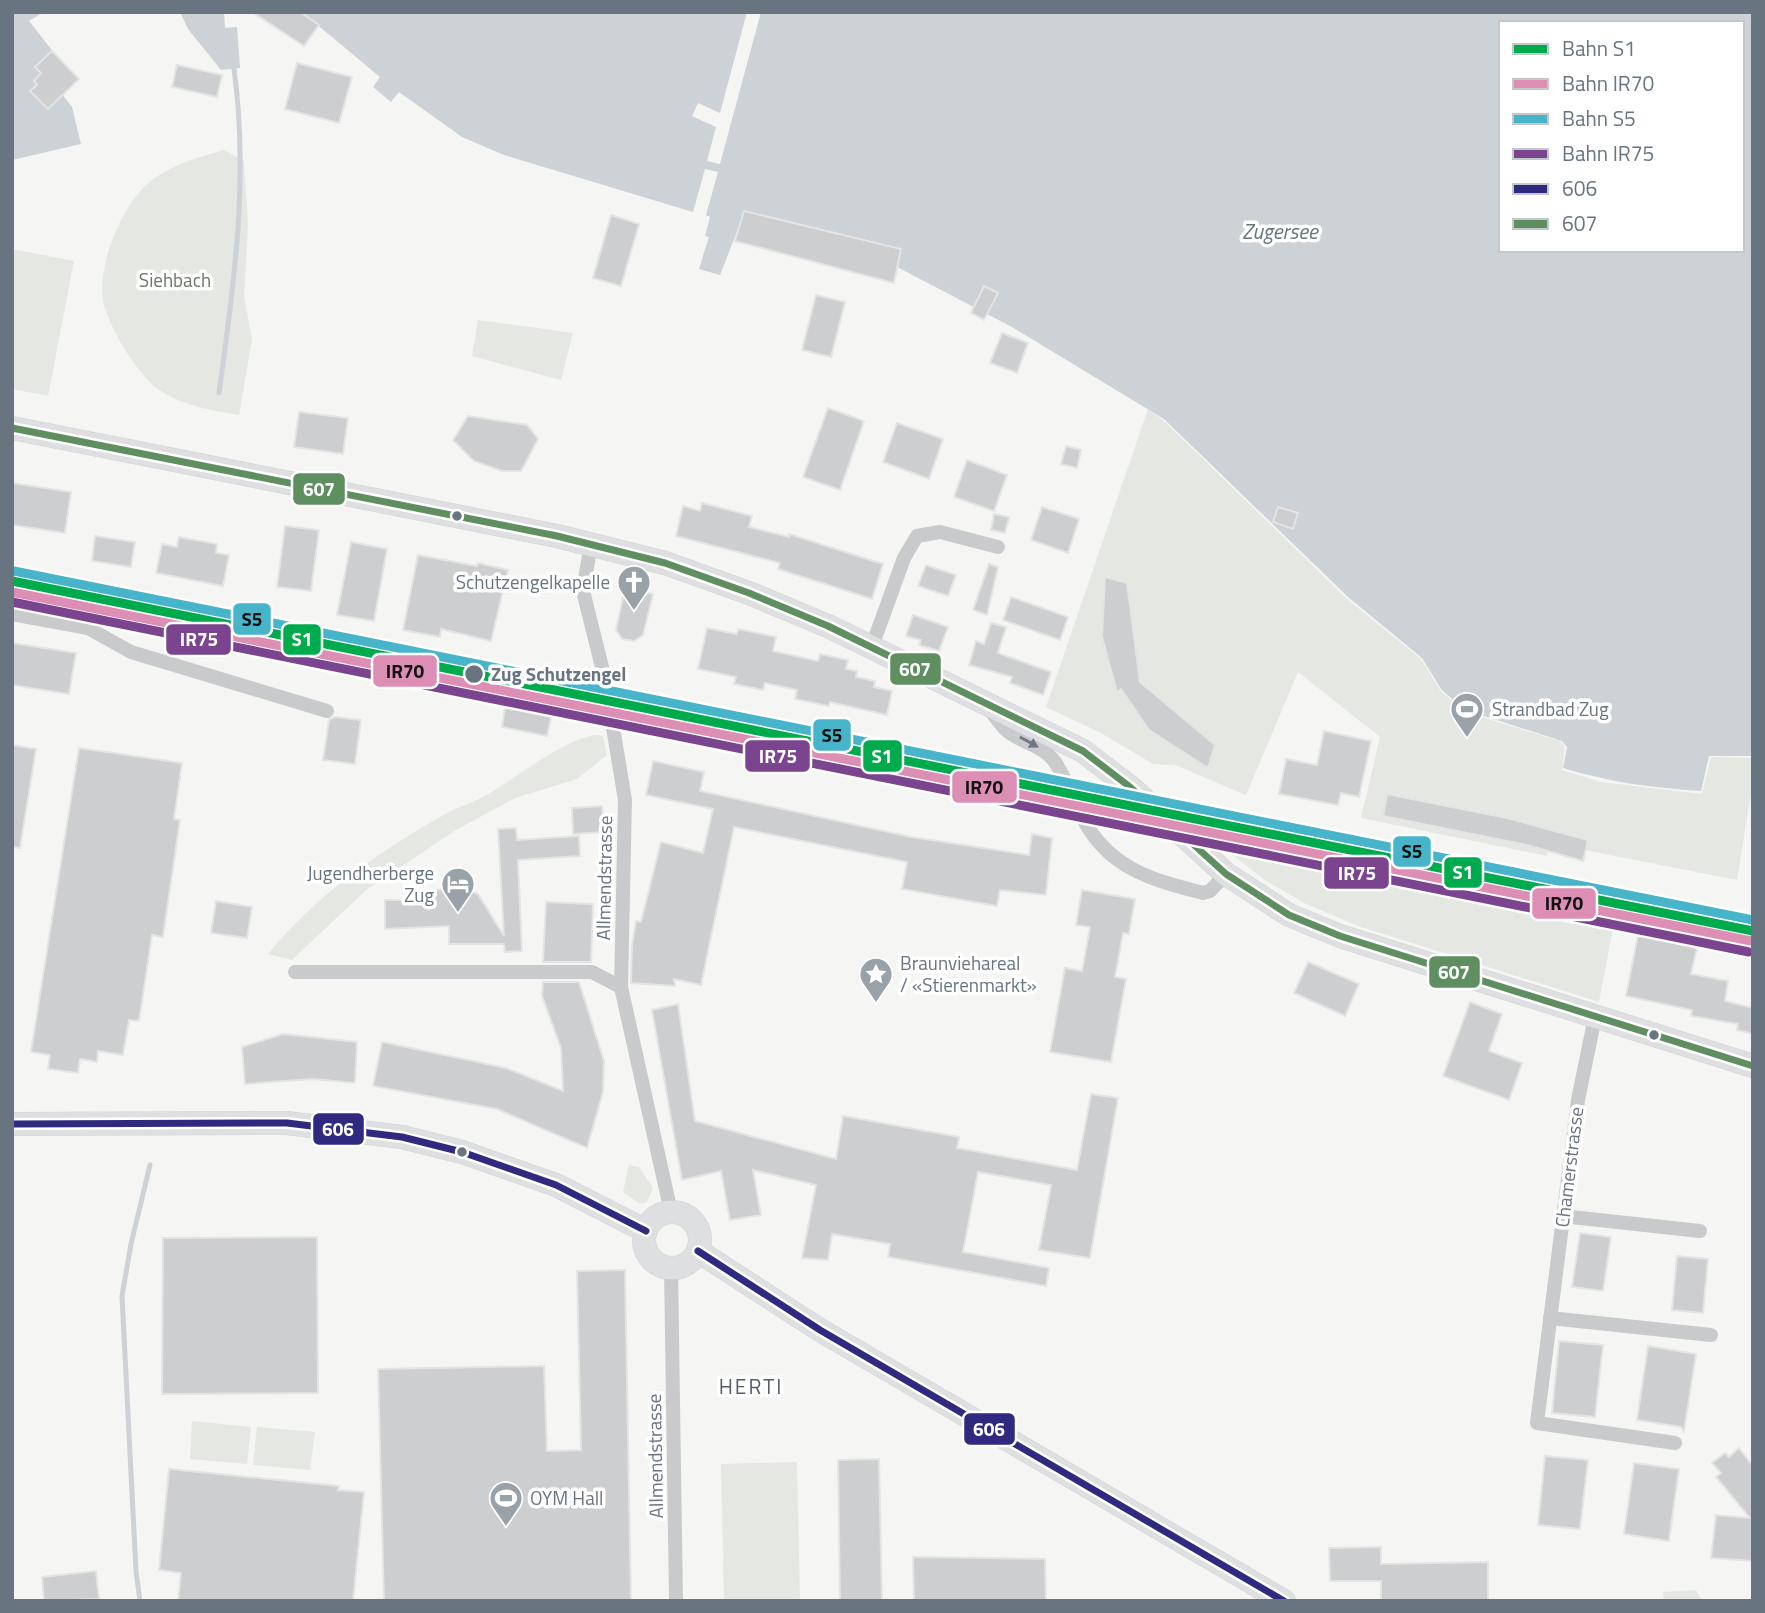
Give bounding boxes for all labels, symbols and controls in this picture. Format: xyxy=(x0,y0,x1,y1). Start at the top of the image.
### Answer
legend xyxy=(1499,21,1744,252)
text: Bahn S1 xyxy=(1562,32,1636,64)
text: Bahn IR70 xyxy=(1562,67,1654,99)
text: Bahn S5 xyxy=(1562,102,1636,134)
text: Bahn IR75 xyxy=(1562,137,1654,169)
text: 606 xyxy=(1562,172,1597,204)
text: 607 xyxy=(1562,207,1597,239)
water label: Zugersee xyxy=(1242,215,1319,247)
park label: Siehbach xyxy=(139,265,211,294)
line badge: 607 xyxy=(292,472,346,506)
text: 607 xyxy=(303,474,335,503)
unlabelled marker xyxy=(450,509,464,523)
church icon: Schutzengelkapelle xyxy=(615,563,653,612)
place label: Schutzengelkapelle xyxy=(456,567,610,596)
line badge: S5 xyxy=(232,602,272,636)
text: S5 xyxy=(242,604,262,633)
line badge: IR75 xyxy=(165,623,232,656)
line badge: S1 xyxy=(282,623,322,656)
text: IR75 xyxy=(180,624,218,653)
text: S1 xyxy=(292,624,312,653)
line badge: 607 xyxy=(889,652,942,686)
line badge: IR70 xyxy=(372,654,438,688)
text: 607 xyxy=(899,654,931,683)
text: IR70 xyxy=(386,656,425,685)
place label: Zug Schutzengel xyxy=(491,659,626,688)
marker: Zug Schutzengel xyxy=(463,663,485,685)
sports icon: Strandbad Zug xyxy=(1448,690,1486,739)
place label: Strandbad Zug xyxy=(1492,694,1609,723)
line badge: S5 xyxy=(812,718,852,752)
text: S5 xyxy=(822,720,842,749)
one-way arrow xyxy=(1019,736,1039,748)
line badge: IR75 xyxy=(744,739,811,773)
line badge: S1 xyxy=(862,739,903,773)
text: IR75 xyxy=(759,741,797,770)
text: S1 xyxy=(872,741,892,770)
line badge: IR70 xyxy=(951,770,1018,804)
text: IR70 xyxy=(965,772,1004,801)
street label: Allmendstrasse xyxy=(588,815,619,941)
line badge: S5 xyxy=(1392,835,1432,868)
text: S5 xyxy=(1402,836,1422,865)
line badge: IR75 xyxy=(1323,856,1390,890)
line badge: S1 xyxy=(1443,856,1483,889)
text: S1 xyxy=(1453,857,1473,886)
place label: Jugendherberge Zug xyxy=(307,858,434,909)
text: IR75 xyxy=(1338,858,1376,887)
hotel icon: Jugendherberge Zug xyxy=(439,865,477,914)
line badge: IR70 xyxy=(1531,887,1597,920)
text: IR70 xyxy=(1545,888,1584,917)
place label: Braunviehareal / «Stierenmarkt» xyxy=(900,948,1037,999)
place icon: Braunviehareal / «Stierenmarkt» xyxy=(857,955,895,1004)
line badge: 607 xyxy=(1428,955,1481,989)
text: 607 xyxy=(1438,957,1470,986)
unlabelled marker xyxy=(1647,1028,1661,1042)
street label: Chamerstrasse xyxy=(1547,1105,1590,1229)
line badge: 606 xyxy=(312,1112,365,1146)
text: 606 xyxy=(322,1114,354,1143)
unlabelled marker xyxy=(455,1145,469,1159)
district label: HERTI xyxy=(719,1370,783,1402)
street label: Allmendstrasse xyxy=(639,1393,670,1519)
line badge: 606 xyxy=(963,1412,1016,1446)
text: 606 xyxy=(973,1414,1005,1443)
sports icon: OYM Hall xyxy=(487,1479,525,1528)
place label: OYM Hall xyxy=(530,1483,604,1512)

